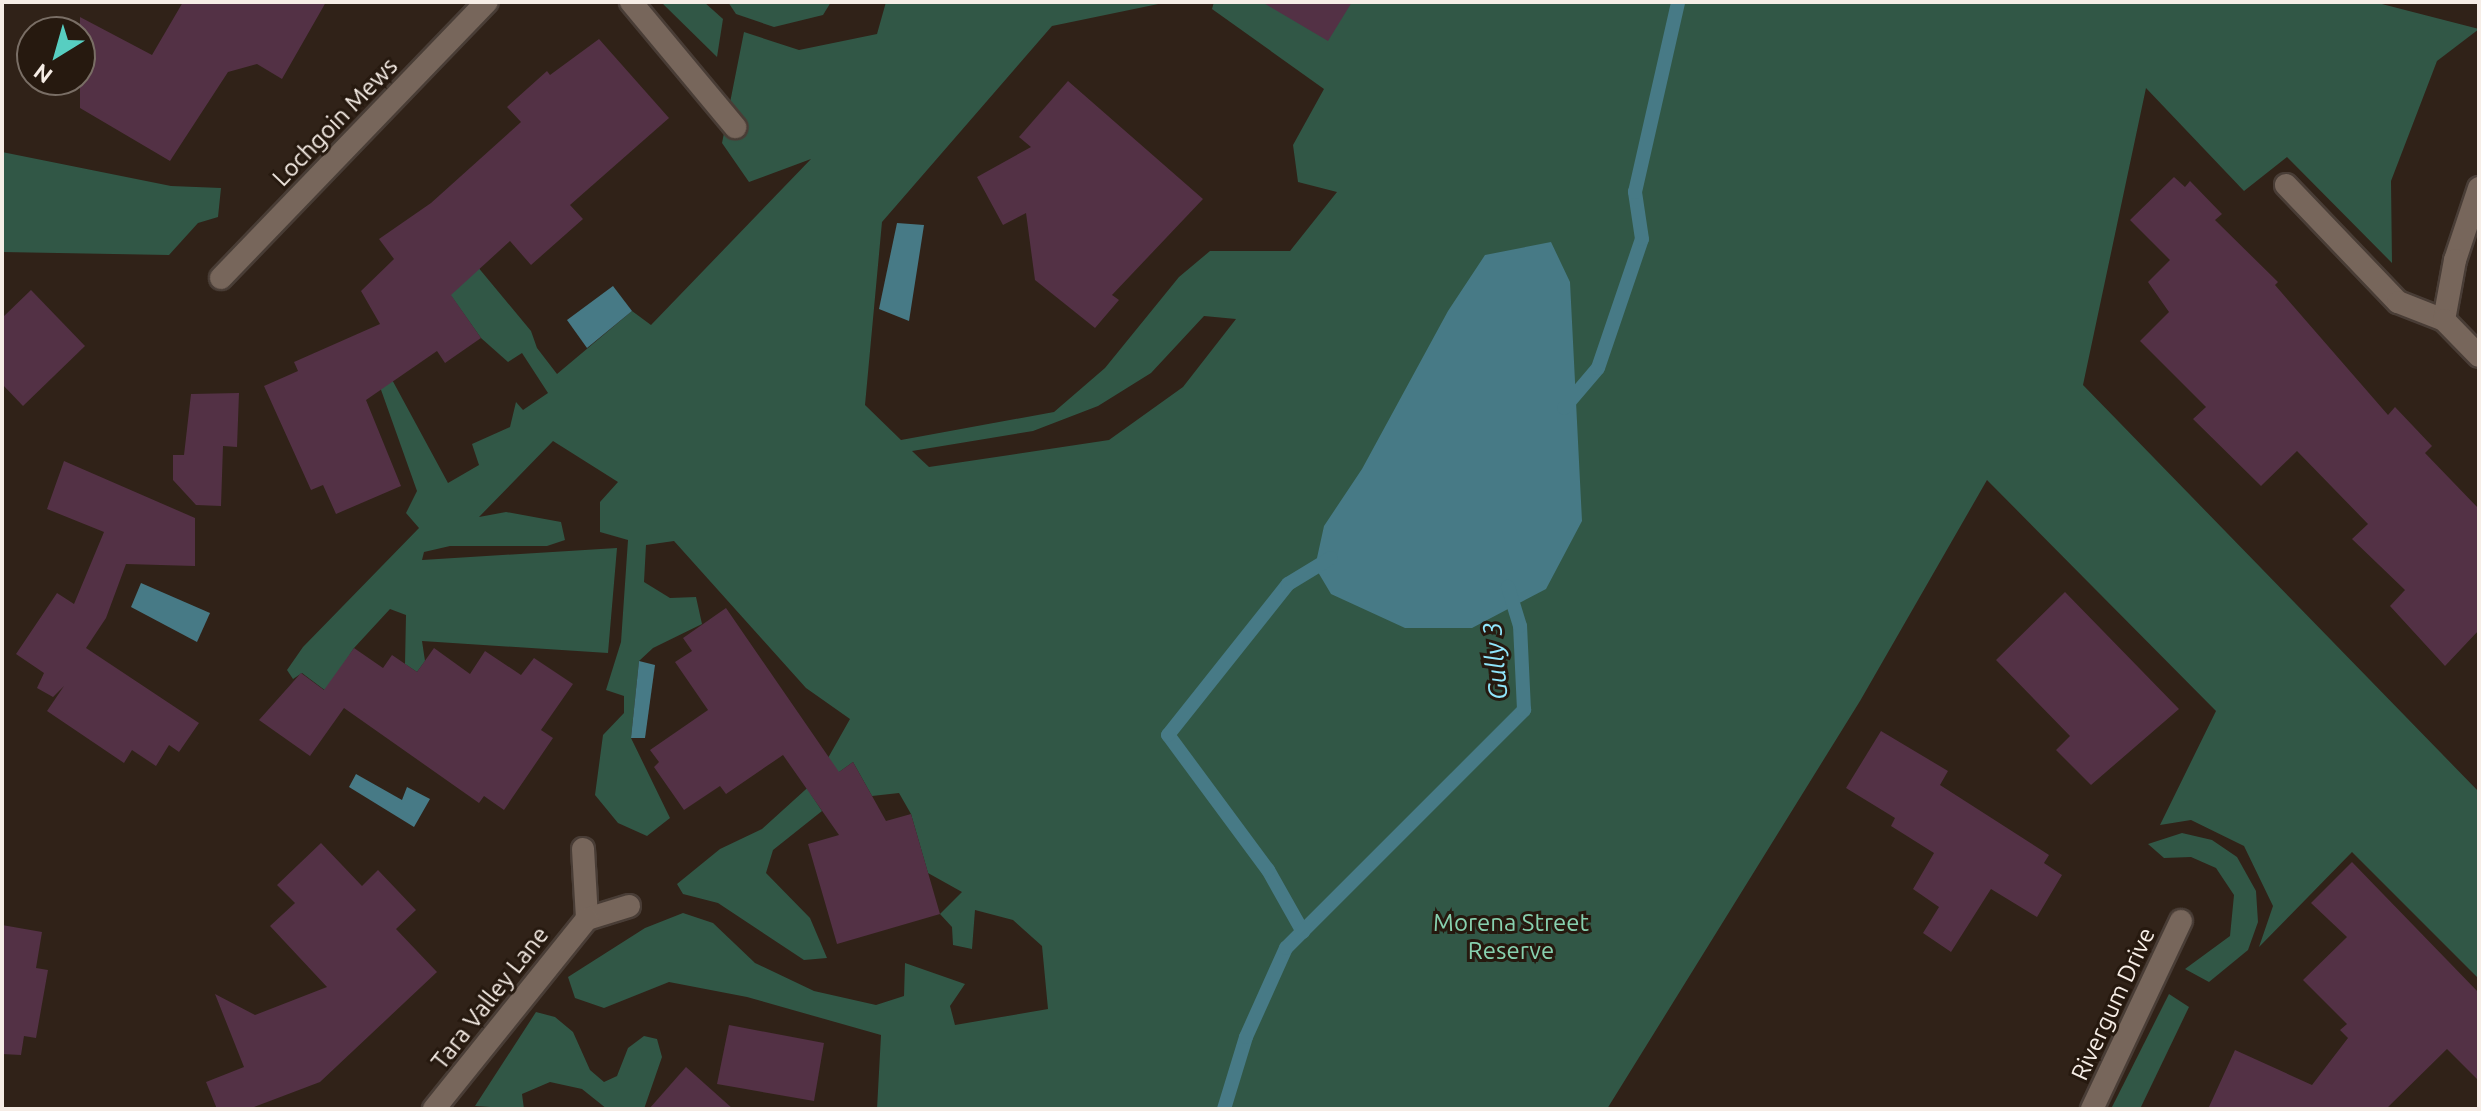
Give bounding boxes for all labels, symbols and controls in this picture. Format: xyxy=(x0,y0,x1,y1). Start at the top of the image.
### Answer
north arrow xyxy=(16,16,96,96)
street label: Lochgoin Mews xyxy=(267,52,403,192)
text: N xyxy=(28,59,57,89)
water label: Gully 3 xyxy=(1476,621,1514,701)
park label: Morena Street Reserve xyxy=(1433,909,1589,965)
street label: Tara Valley Lane xyxy=(425,921,555,1075)
street label: Rivergum Drive xyxy=(2065,923,2161,1085)

